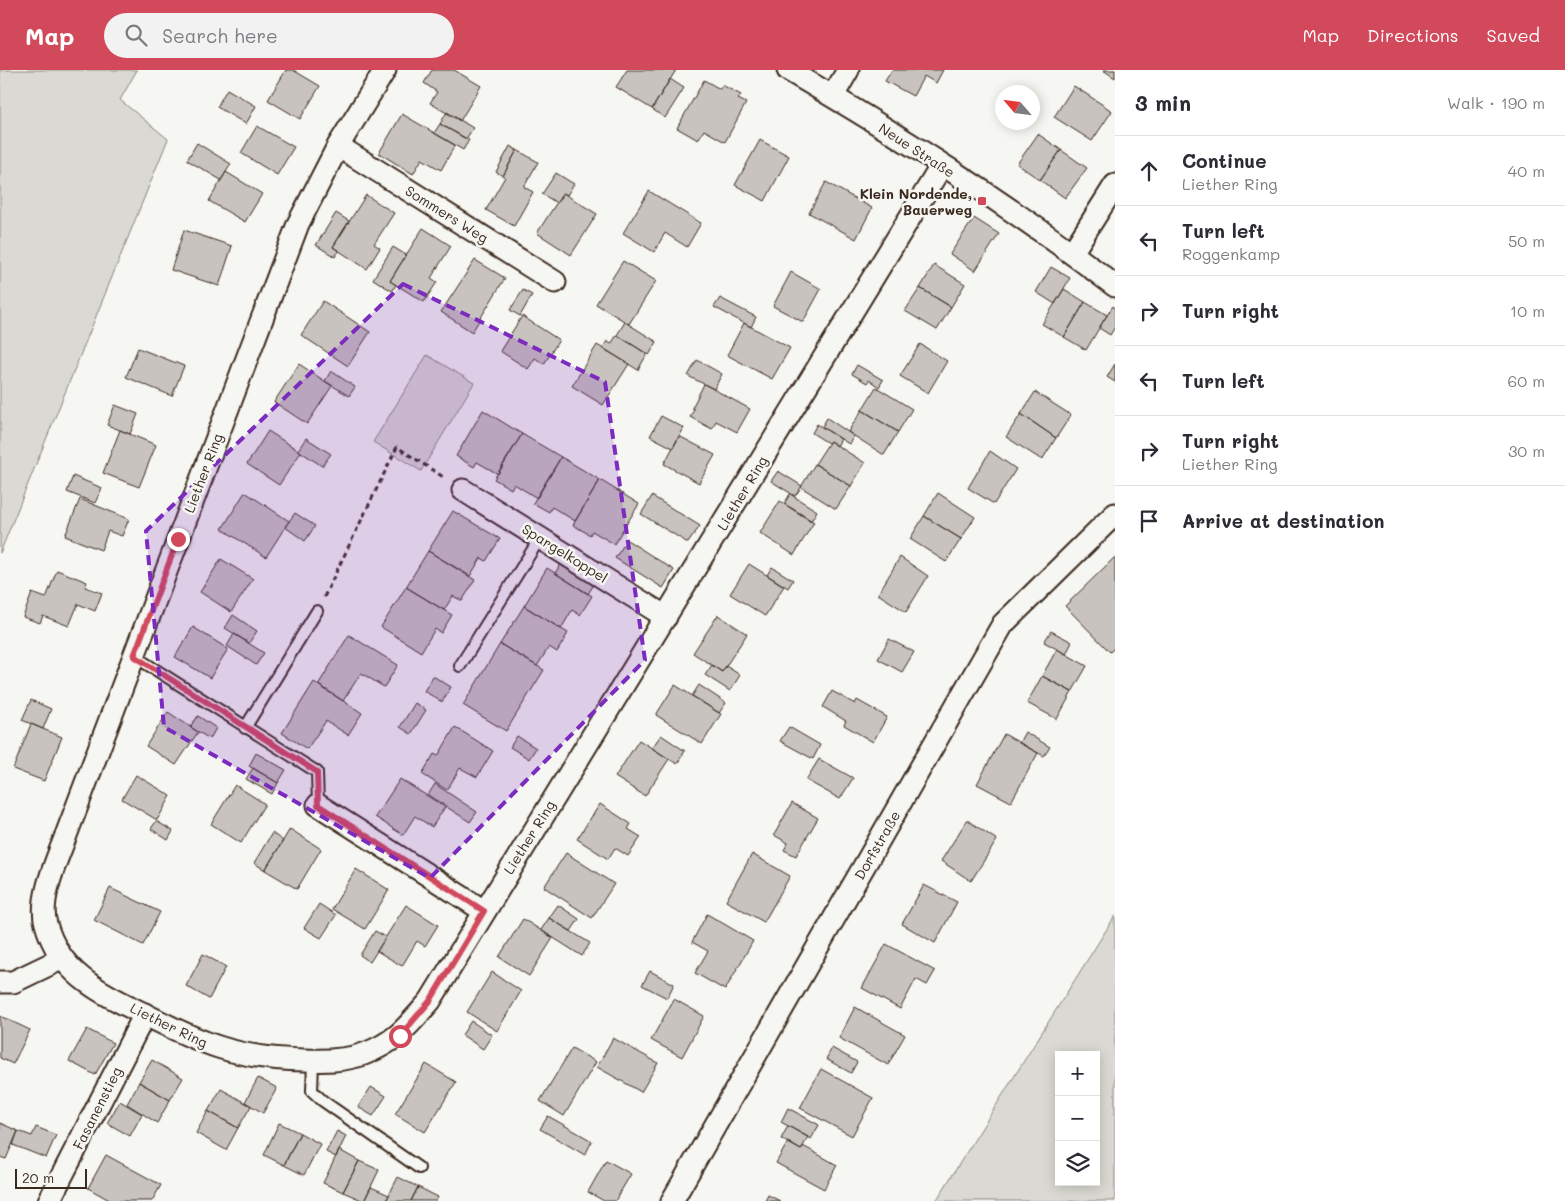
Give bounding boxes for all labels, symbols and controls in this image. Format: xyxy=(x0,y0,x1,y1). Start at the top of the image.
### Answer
search box xyxy=(104,13,454,58)
text: Map xyxy=(25,20,74,51)
icon: search xyxy=(122,21,150,49)
text: Search here xyxy=(162,23,278,48)
text: Map xyxy=(1302,23,1339,47)
text: Directions xyxy=(1367,23,1459,47)
text: Saved xyxy=(1487,23,1540,47)
north arrow xyxy=(995,85,1040,130)
text: 3 min xyxy=(1135,89,1191,116)
text: Walk · 190 m xyxy=(1447,92,1545,113)
street label: Neue Straße xyxy=(875,118,959,182)
text: Continue xyxy=(1182,148,1267,173)
icon: ahead xyxy=(1135,157,1163,185)
text: 40 m xyxy=(1508,160,1545,181)
text: Liether Ring xyxy=(1182,173,1278,194)
street label: Sommers Weg xyxy=(402,181,492,247)
place label: Klein Nordende, Bauerweg xyxy=(860,184,972,219)
marker: Klein Nordende, Bauerweg xyxy=(976,195,988,207)
text: Turn left xyxy=(1182,218,1265,243)
icon: left xyxy=(1135,227,1163,255)
text: 50 m xyxy=(1508,230,1545,251)
text: Roggenkamp xyxy=(1182,243,1280,264)
icon: right xyxy=(1135,297,1163,325)
text: Turn right xyxy=(1182,298,1279,323)
text: 10 m xyxy=(1510,300,1545,321)
icon: left xyxy=(1135,367,1163,395)
text: Turn left xyxy=(1182,368,1265,393)
text: 60 m xyxy=(1508,370,1545,391)
text: Turn right xyxy=(1182,428,1279,453)
street label: Liether Ring xyxy=(179,431,227,515)
icon: right xyxy=(1135,437,1163,465)
text: 30 m xyxy=(1508,440,1545,461)
street label: Liether Ring xyxy=(712,452,772,534)
text: Liether Ring xyxy=(1182,453,1278,474)
icon: arrive xyxy=(1135,507,1163,535)
text: Arrive at destination xyxy=(1182,508,1385,533)
street label: Spargelkoppel xyxy=(519,519,611,587)
route end xyxy=(167,528,190,551)
street label: Liether Ring xyxy=(499,796,559,878)
street label: Dorfstraße xyxy=(850,807,904,883)
street label: Liether Ring xyxy=(127,998,211,1052)
route start xyxy=(389,1025,412,1048)
map controls xyxy=(1055,1051,1100,1186)
button: + xyxy=(1055,1051,1100,1096)
street label: Fasanenstieg xyxy=(68,1063,126,1153)
button: − xyxy=(1055,1096,1100,1141)
button: layers xyxy=(1055,1141,1100,1186)
scale bar xyxy=(15,1166,88,1189)
text: 20 m xyxy=(22,1168,54,1187)

